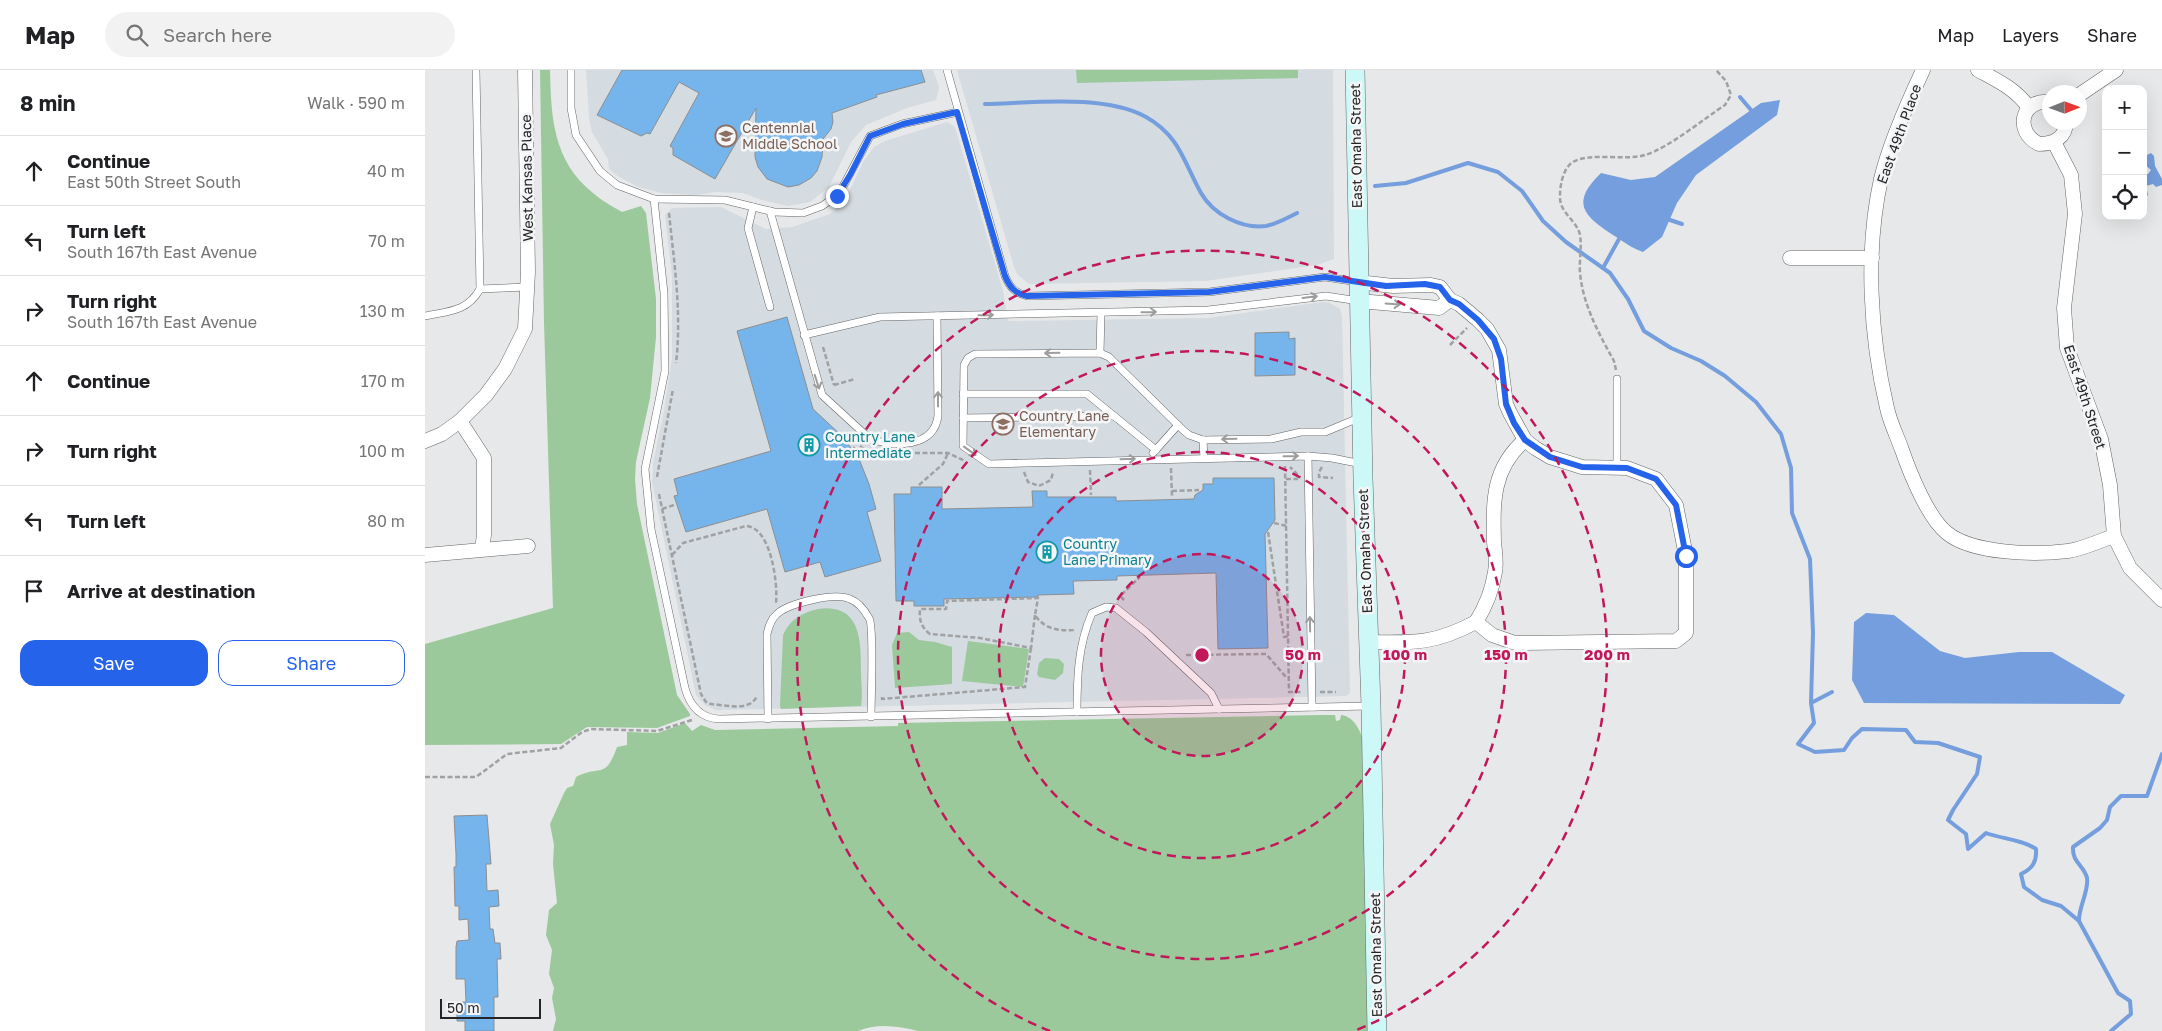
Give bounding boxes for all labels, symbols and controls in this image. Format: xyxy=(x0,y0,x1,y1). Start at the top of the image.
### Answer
search box xyxy=(105,12,455,57)
text: Map xyxy=(25,20,75,49)
icon: search xyxy=(123,21,151,49)
text: Search here xyxy=(163,23,272,46)
text: Map xyxy=(1937,24,1974,46)
text: Layers xyxy=(2002,24,2059,46)
text: Share xyxy=(2087,24,2137,46)
street label: East 49th Place xyxy=(1873,82,1924,186)
street label: East Omaha Street xyxy=(1346,83,1365,209)
north arrow xyxy=(2042,85,2087,130)
map controls xyxy=(2102,85,2147,220)
button: + xyxy=(2102,85,2147,130)
text: 8 min xyxy=(20,90,76,116)
text: Walk · 590 m xyxy=(307,93,405,113)
street label: West Kansas Place xyxy=(517,114,536,242)
place label: Centennial Middle School xyxy=(742,119,837,152)
school or university icon: Centennial Middle School xyxy=(714,124,738,148)
button: − xyxy=(2102,130,2147,175)
text: Continue xyxy=(67,149,150,172)
icon: ahead xyxy=(20,157,48,185)
text: 40 m xyxy=(367,161,405,181)
text: East 50th Street South xyxy=(67,172,241,192)
button: locate xyxy=(2102,175,2147,220)
route end xyxy=(826,185,849,208)
text: Turn left xyxy=(67,219,146,242)
icon: left xyxy=(20,227,48,255)
text: 70 m xyxy=(368,231,405,251)
text: South 167th East Avenue xyxy=(67,242,257,262)
text: Turn right xyxy=(67,289,157,312)
one-way arrow xyxy=(1302,292,1318,302)
icon: right xyxy=(20,297,48,325)
one-way arrow xyxy=(1385,300,1401,309)
text: 130 m xyxy=(360,301,405,321)
one-way arrow xyxy=(1140,307,1156,316)
one-way arrow xyxy=(978,310,994,319)
text: South 167th East Avenue xyxy=(67,312,257,332)
street label: East 49th Street xyxy=(2061,342,2110,451)
one-way arrow xyxy=(1044,348,1060,358)
icon: ahead xyxy=(20,367,48,395)
text: Continue xyxy=(67,369,150,392)
text: 170 m xyxy=(361,371,405,391)
one-way arrow xyxy=(813,373,822,389)
one-way arrow xyxy=(933,391,943,408)
place label: Country Lane Elementary xyxy=(1019,407,1109,440)
school or university icon: Country Lane Elementary xyxy=(991,412,1015,436)
place label: Country Lane Intermediate xyxy=(825,428,915,461)
building icon: Country Lane Intermediate xyxy=(797,433,821,457)
one-way arrow xyxy=(1221,435,1237,444)
icon: right xyxy=(20,437,48,465)
text: Turn right xyxy=(67,439,157,462)
text: 100 m xyxy=(359,441,405,461)
one-way arrow xyxy=(963,446,977,456)
one-way arrow xyxy=(1283,452,1299,461)
one-way arrow xyxy=(1120,455,1136,464)
street label: East Omaha Street xyxy=(1354,488,1375,614)
icon: left xyxy=(20,507,48,535)
text: Turn left xyxy=(67,509,146,532)
text: 80 m xyxy=(367,511,405,531)
place label: Country Lane Primary xyxy=(1063,535,1152,568)
building icon: Country Lane Primary xyxy=(1035,540,1059,564)
route start xyxy=(1675,545,1698,568)
icon: arrive xyxy=(20,577,48,605)
text: Arrive at destination xyxy=(67,579,255,602)
one-way arrow xyxy=(1306,616,1315,632)
button: Save xyxy=(20,640,208,686)
button: Share xyxy=(218,640,405,686)
text: 50 m xyxy=(1285,645,1321,663)
text: 100 m xyxy=(1383,645,1427,663)
text: 150 m xyxy=(1484,645,1528,663)
text: 200 m xyxy=(1584,645,1630,663)
centre of rings xyxy=(1193,646,1211,664)
street label: East Omaha Street xyxy=(1366,892,1385,1018)
scale bar xyxy=(440,996,541,1019)
text: 50 m xyxy=(447,999,480,1016)

